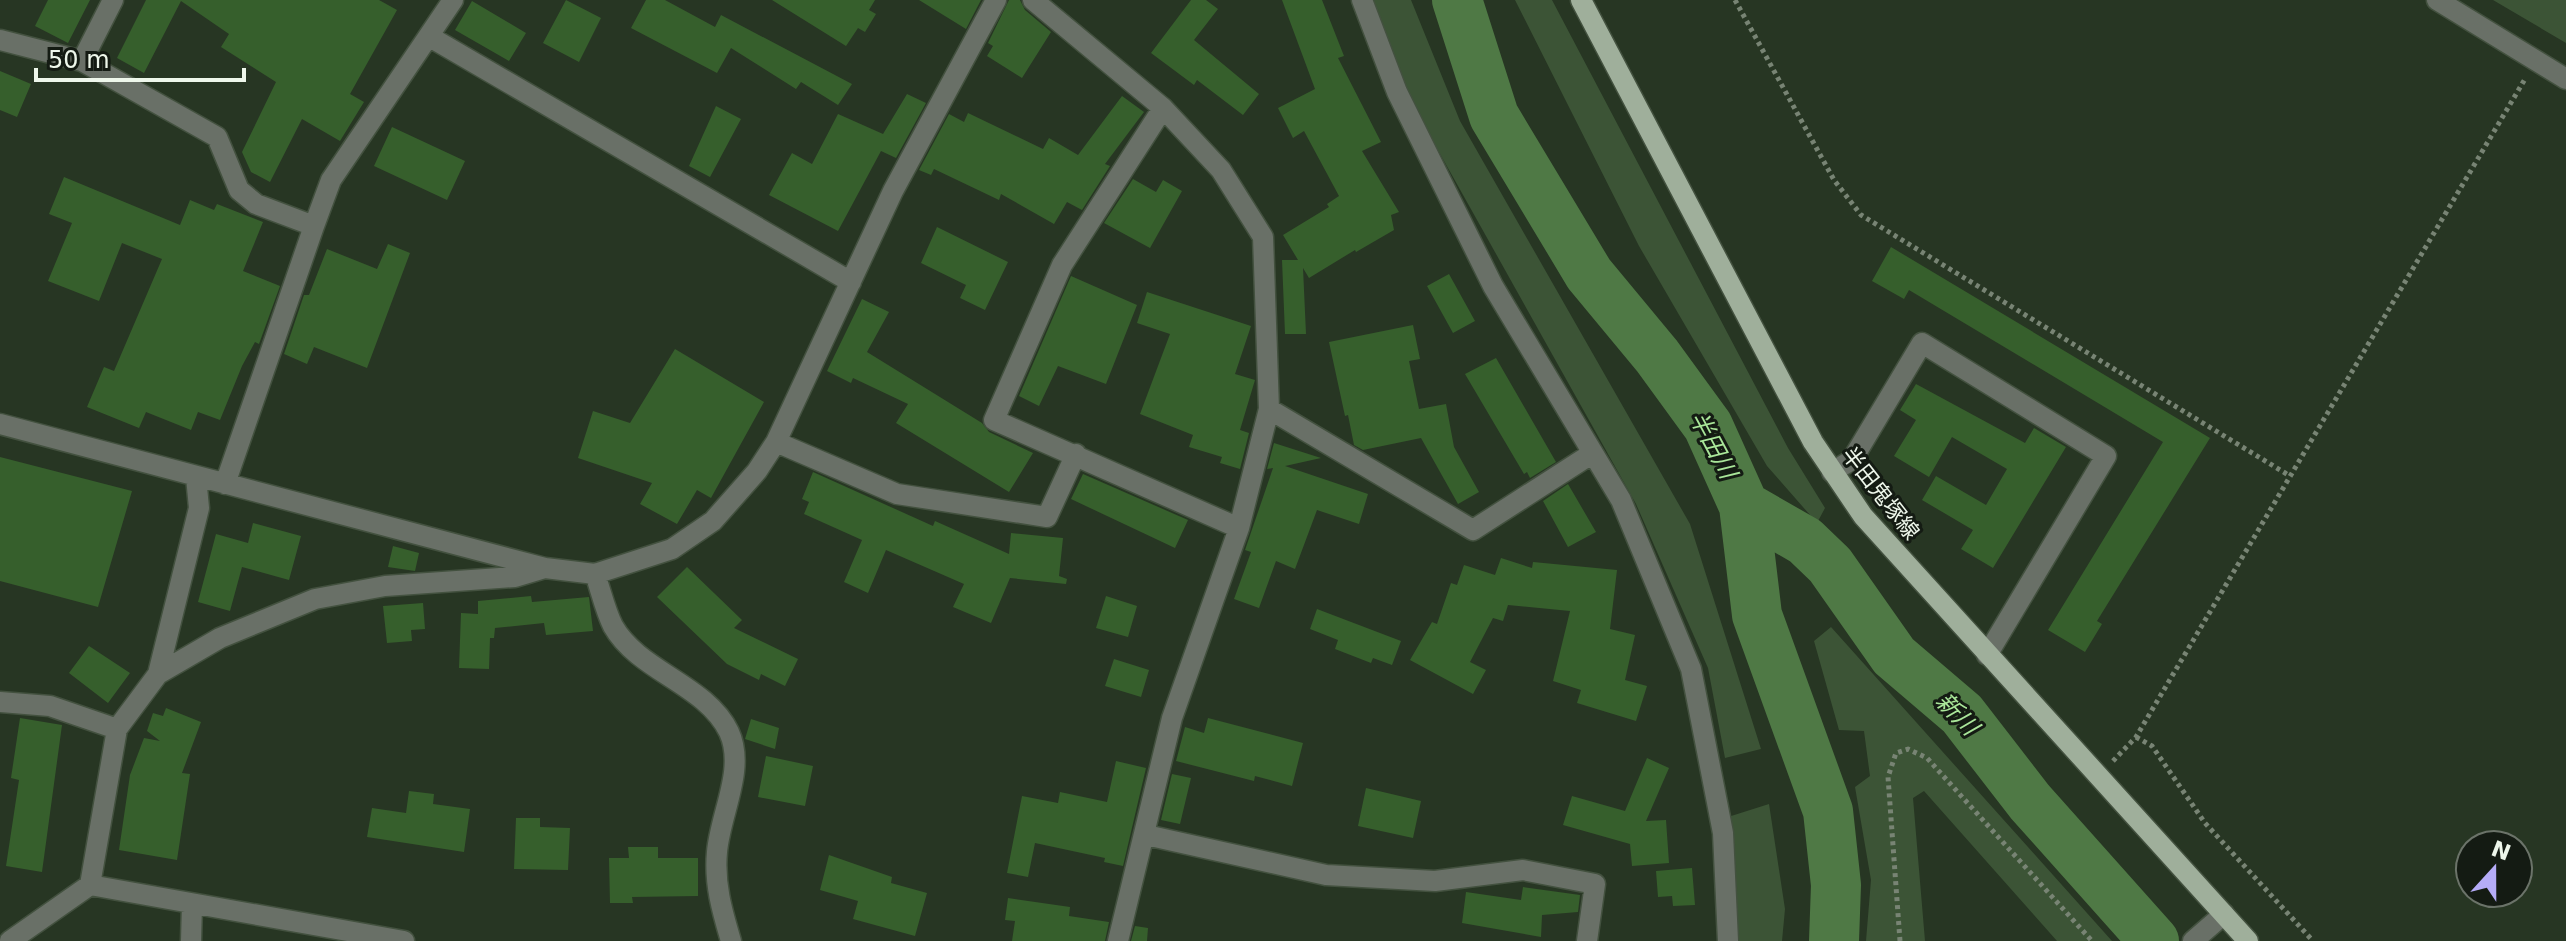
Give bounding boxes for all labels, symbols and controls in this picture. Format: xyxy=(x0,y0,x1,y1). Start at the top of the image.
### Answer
scale bar xyxy=(36,32,244,82)
text: 50 m xyxy=(48,46,110,74)
water label: 半田川 xyxy=(1684,407,1744,486)
street label: 半田鬼塚線 xyxy=(1837,442,1924,544)
water label: 新川 xyxy=(1930,687,1986,743)
north arrow xyxy=(2454,829,2534,909)
text: N xyxy=(2488,836,2514,866)

